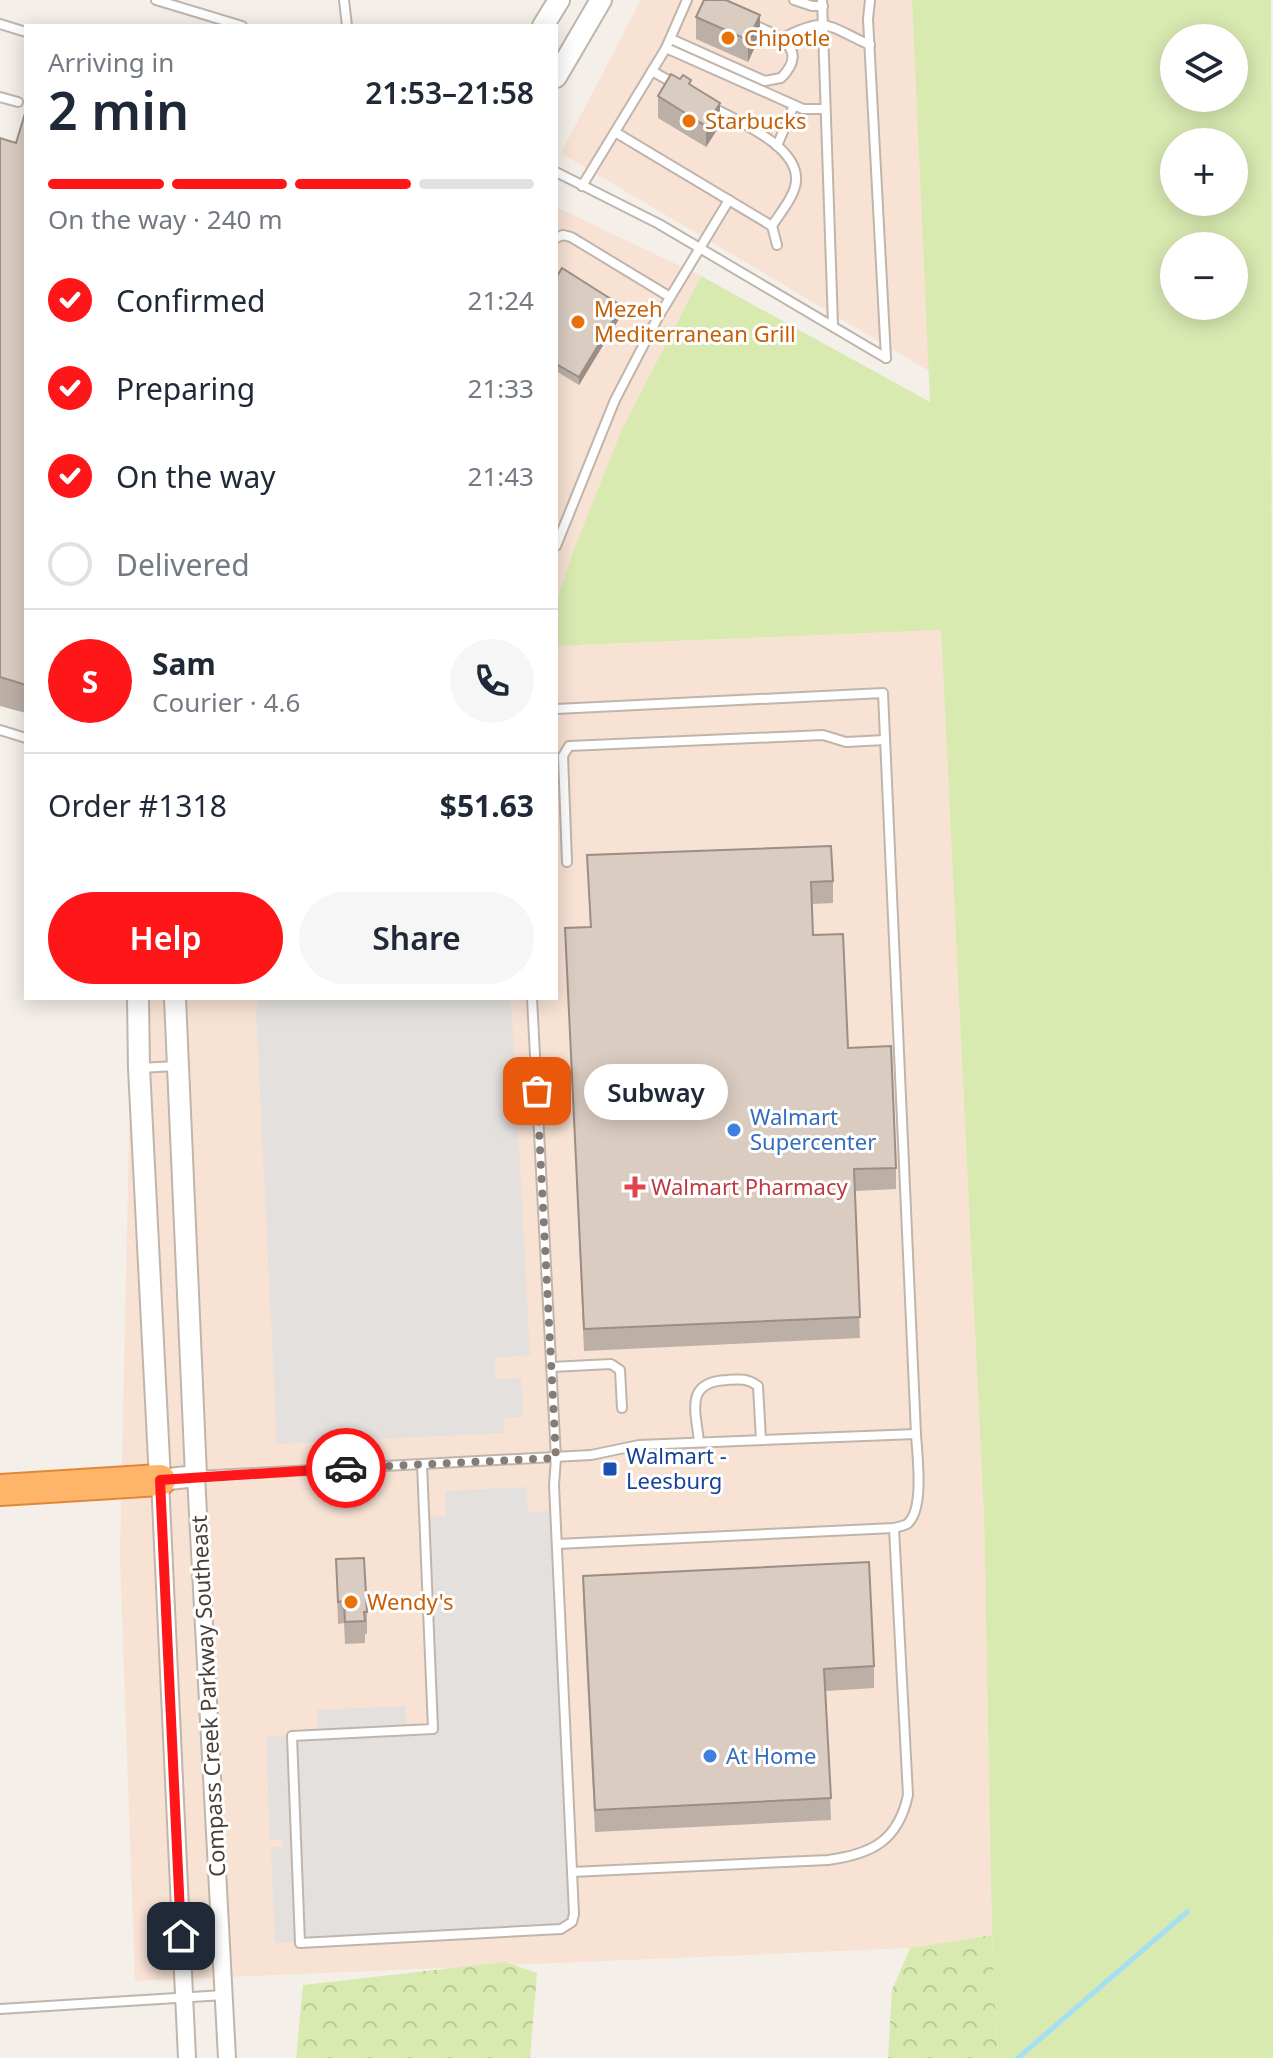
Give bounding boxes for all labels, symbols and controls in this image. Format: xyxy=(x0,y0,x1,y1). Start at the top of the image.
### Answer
place label: Chipotle xyxy=(744,22,830,52)
map controls xyxy=(1160,24,1248,320)
button: layers xyxy=(1160,24,1248,112)
marker: Chipotle xyxy=(719,29,737,47)
text: Arriving in xyxy=(48,44,174,80)
text: 21:53–21:58 xyxy=(365,72,534,113)
text: 2 min xyxy=(48,74,189,145)
place label: Starbucks xyxy=(705,105,806,135)
marker: Starbucks xyxy=(680,112,698,130)
button: + xyxy=(1160,128,1248,216)
text: On the way · 240 m xyxy=(48,201,282,237)
button: − xyxy=(1160,232,1248,320)
icon: check xyxy=(48,278,92,322)
text: Confirmed xyxy=(116,280,266,321)
text: 21:24 xyxy=(468,282,534,318)
place label: Mezeh Mediterranean Grill xyxy=(594,293,796,348)
marker: Mezeh Mediterranean Grill xyxy=(569,313,587,331)
icon: check xyxy=(48,366,92,410)
text: Preparing xyxy=(116,368,255,409)
text: 21:33 xyxy=(468,370,534,406)
icon: check xyxy=(48,454,92,498)
text: On the way xyxy=(116,456,276,497)
text: 21:43 xyxy=(468,458,534,494)
text: Delivered xyxy=(116,544,250,585)
button: phone xyxy=(450,639,534,723)
text: Sam xyxy=(152,643,216,684)
text: S xyxy=(82,661,98,702)
text: Courier · 4.6 xyxy=(152,684,300,720)
text: Order #1318 xyxy=(48,785,227,826)
text: $51.63 xyxy=(440,785,534,826)
button: Help xyxy=(48,892,283,984)
button: Share xyxy=(299,892,534,984)
pin xyxy=(503,1057,571,1125)
callout: Subway xyxy=(585,1063,729,1119)
icon: bag xyxy=(515,1069,559,1113)
text: Subway xyxy=(607,1074,705,1110)
place label: Walmart Supercenter xyxy=(750,1101,876,1156)
marker: Walmart Supercenter xyxy=(725,1121,743,1139)
place label: Walmart Pharmacy xyxy=(651,1171,849,1201)
marker: Walmart Pharmacy xyxy=(626,1178,644,1196)
courier xyxy=(306,1428,386,1508)
place label: Walmart - Leesburg xyxy=(626,1440,727,1495)
icon: car xyxy=(324,1446,368,1490)
marker: Walmart - Leesburg xyxy=(601,1460,619,1478)
street label: Compass Creek Parkway Southeast xyxy=(183,1514,231,1878)
place label: Wendy's xyxy=(367,1586,453,1616)
marker: Wendy's xyxy=(342,1593,360,1611)
place label: At Home xyxy=(726,1740,816,1770)
marker: At Home xyxy=(701,1747,719,1765)
pin xyxy=(147,1902,215,1970)
icon: home xyxy=(159,1914,203,1958)

